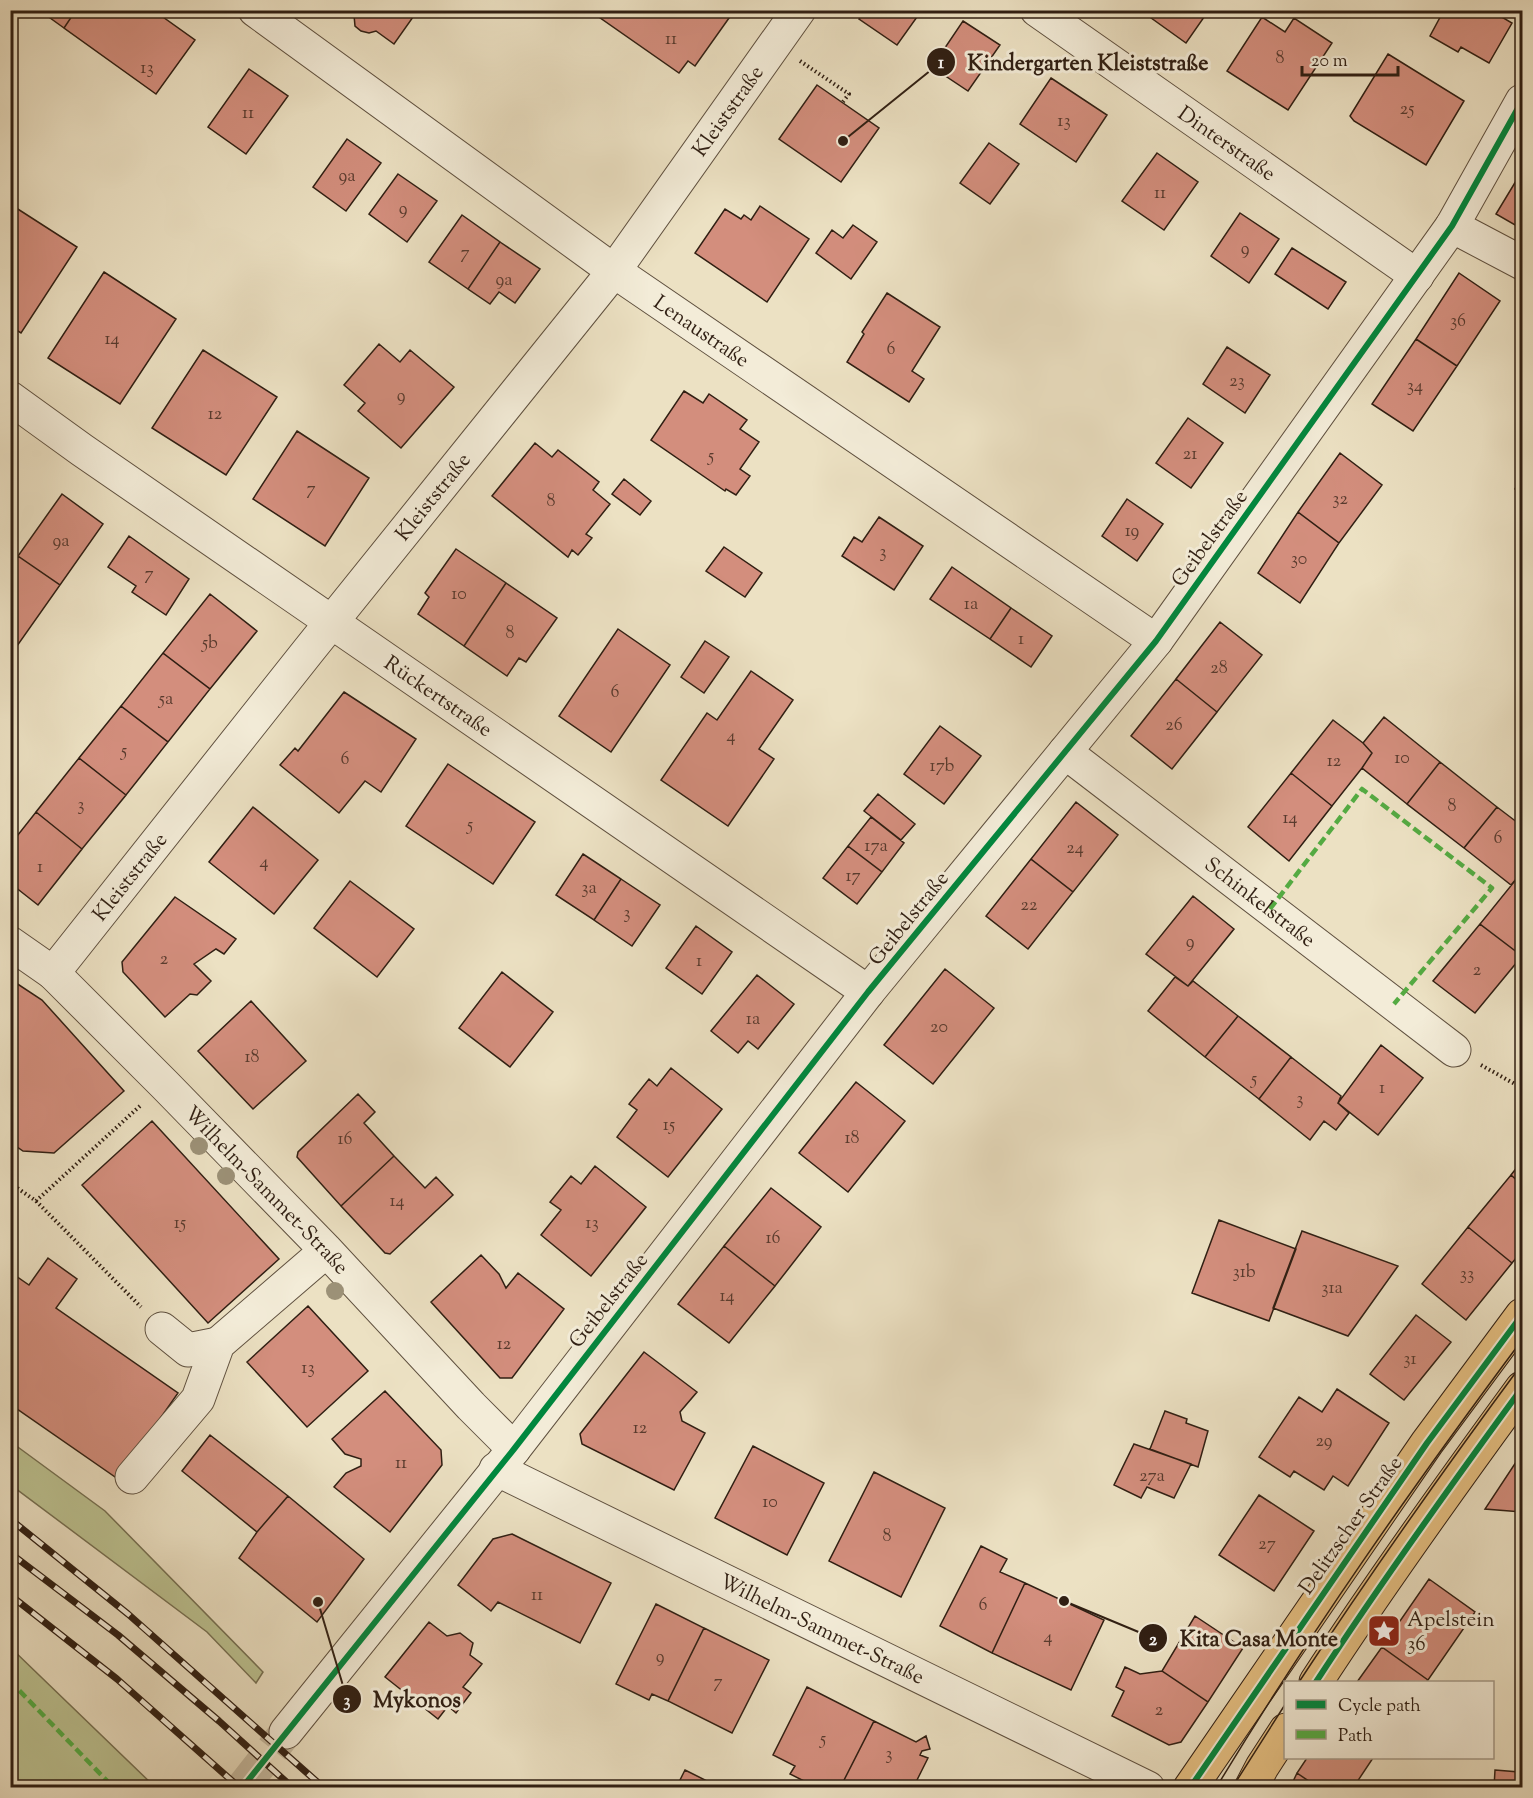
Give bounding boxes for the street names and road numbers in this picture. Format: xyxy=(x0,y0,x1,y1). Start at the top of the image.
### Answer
street label: Kleiststraße xyxy=(686,60,772,164)
street label: Dinterstraße xyxy=(1171,100,1281,190)
street label: Lenaustraße xyxy=(647,289,755,376)
street label: Kleiststraße xyxy=(389,447,479,549)
street label: Geibelstraße xyxy=(1165,484,1256,594)
street label: Rückertstraße xyxy=(377,650,498,746)
street label: Kleiststraße xyxy=(86,827,176,929)
street label: Schinkelstraße xyxy=(1197,851,1321,956)
street label: Geibelstraße xyxy=(862,866,957,973)
street label: Wilhelm-Sammet-Straße xyxy=(176,1100,355,1282)
street label: Geibelstraße xyxy=(563,1247,656,1355)
street label: Delitzscher Straße xyxy=(1293,1451,1411,1602)
street label: Wilhelm-Sammet-Straße xyxy=(714,1567,929,1693)

